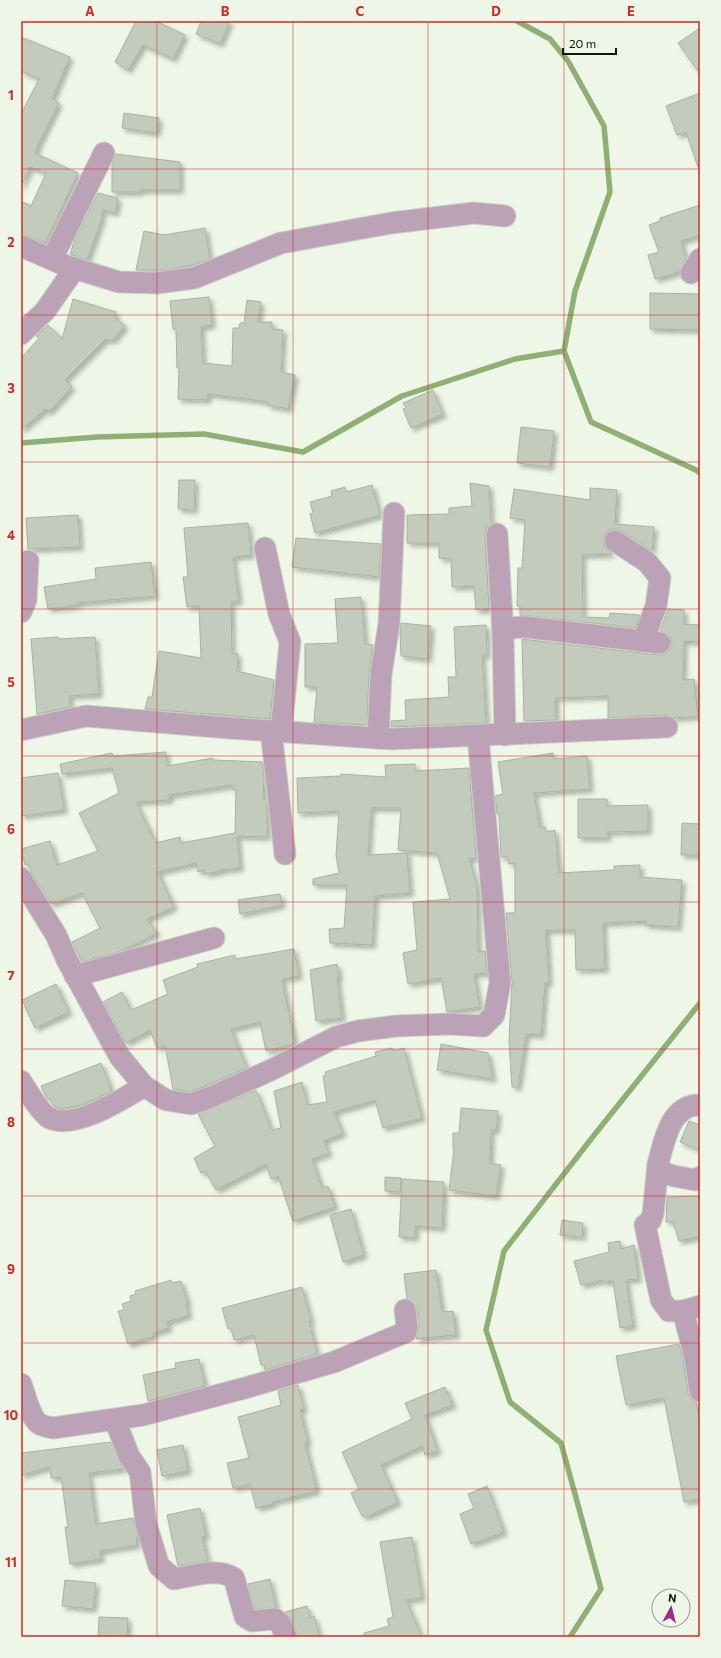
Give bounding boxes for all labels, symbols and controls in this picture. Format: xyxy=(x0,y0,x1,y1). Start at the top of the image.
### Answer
text: A xyxy=(85,3,95,19)
text: B xyxy=(221,3,230,19)
text: C xyxy=(356,3,365,19)
text: D xyxy=(491,3,501,19)
text: E xyxy=(627,3,635,19)
scale bar xyxy=(563,30,616,56)
text: 20 m xyxy=(569,36,596,50)
text: 1 xyxy=(8,87,14,103)
text: 2 xyxy=(7,234,15,250)
text: 3 xyxy=(7,380,15,396)
text: 4 xyxy=(7,527,15,543)
text: 5 xyxy=(7,674,15,690)
text: 6 xyxy=(7,821,15,837)
text: 7 xyxy=(7,967,15,983)
text: 8 xyxy=(7,1114,15,1130)
text: 9 xyxy=(7,1261,15,1277)
text: 10 xyxy=(4,1407,19,1423)
text: 11 xyxy=(5,1554,17,1570)
north arrow xyxy=(651,1588,691,1628)
text: N xyxy=(667,1591,677,1605)

